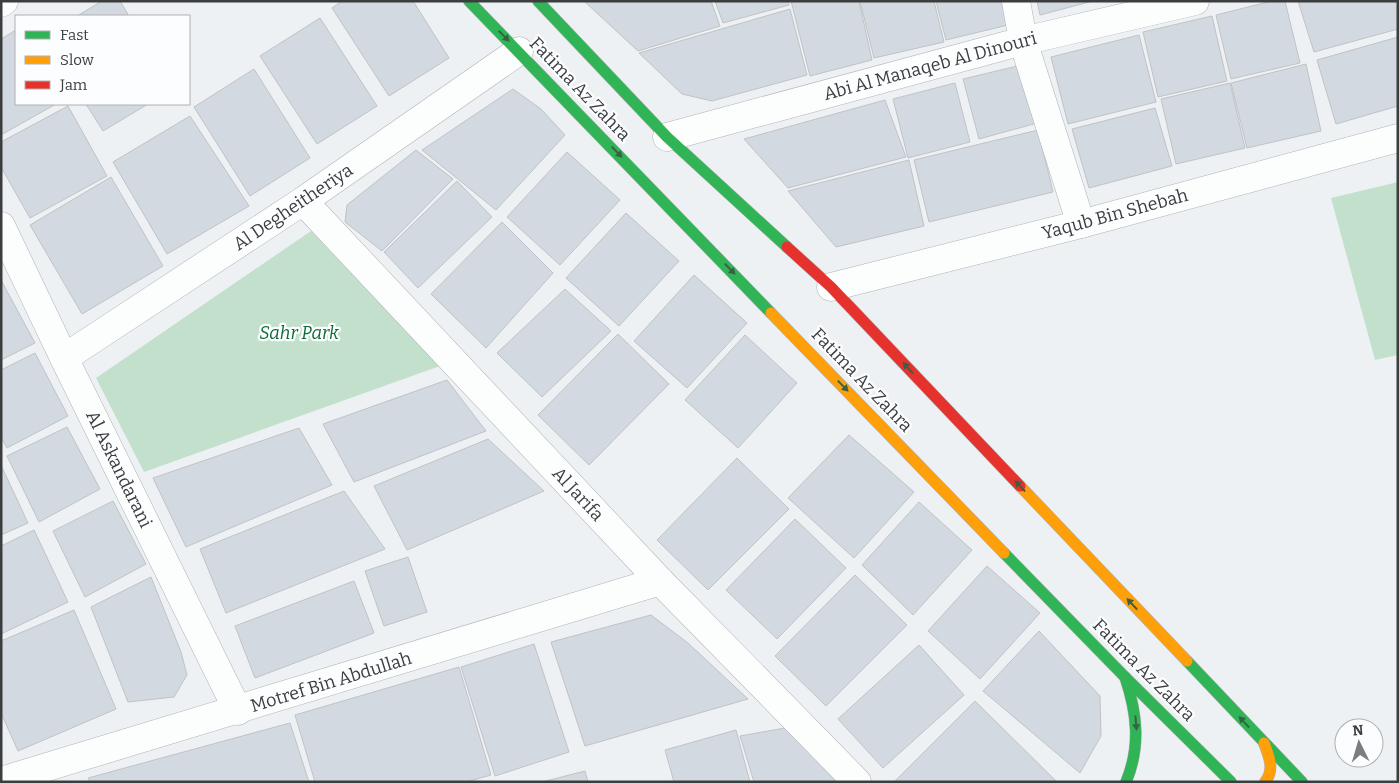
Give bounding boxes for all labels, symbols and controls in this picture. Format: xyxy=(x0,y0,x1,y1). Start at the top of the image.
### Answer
legend xyxy=(15,15,190,105)
text: Fast xyxy=(60,26,89,44)
street label: Abi Al Manaqeb Al Dinouri xyxy=(821,27,1039,105)
one-way arrow xyxy=(498,30,510,42)
street label: Fatima Az Zahra xyxy=(525,32,635,146)
text: Slow xyxy=(60,51,95,69)
text: Jam xyxy=(59,76,88,94)
one-way arrow xyxy=(611,146,623,158)
street label: Al Degheitheriya xyxy=(229,159,357,255)
street label: Yaqub Bin Shebah xyxy=(1040,184,1190,244)
one-way arrow xyxy=(724,263,736,275)
park label: Sahr Park xyxy=(259,322,339,344)
street label: Fatima Az Zahra xyxy=(807,323,917,437)
one-way arrow xyxy=(902,362,914,374)
one-way arrow xyxy=(837,379,849,391)
street label: Al Askandarani xyxy=(81,407,157,531)
street label: Al Jarifa xyxy=(548,462,609,526)
one-way arrow xyxy=(1014,480,1026,492)
one-way arrow xyxy=(1126,598,1138,610)
street label: Fatima Az Zahra xyxy=(1088,614,1200,726)
street label: Motref Bin Abdullah xyxy=(248,647,414,717)
one-way arrow xyxy=(1132,715,1140,731)
one-way arrow xyxy=(1238,716,1250,728)
north arrow xyxy=(1334,718,1384,768)
text: N xyxy=(1352,722,1364,739)

